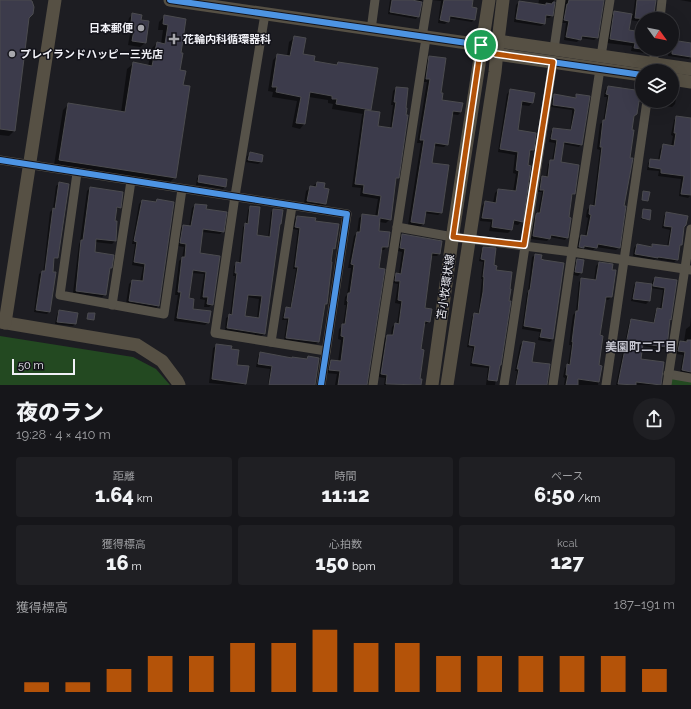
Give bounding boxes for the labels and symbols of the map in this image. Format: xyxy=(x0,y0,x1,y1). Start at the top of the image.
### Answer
north arrow xyxy=(635,12,679,56)
place label: 日本郵便 xyxy=(89,22,134,35)
marker: 日本郵便 xyxy=(136,23,146,33)
pin xyxy=(464,28,498,62)
marker: 花輪内科循環器科 xyxy=(168,33,180,45)
place label: 花輪内科循環器科 xyxy=(183,33,271,46)
place label: プレイランドハッピー三光店 xyxy=(20,48,163,61)
marker: プレイランドハッピー三光店 xyxy=(7,49,17,59)
street label: 苫小牧環状線 xyxy=(435,253,457,321)
district label: 美園町二丁目 xyxy=(605,340,677,354)
scale bar xyxy=(12,357,75,376)

